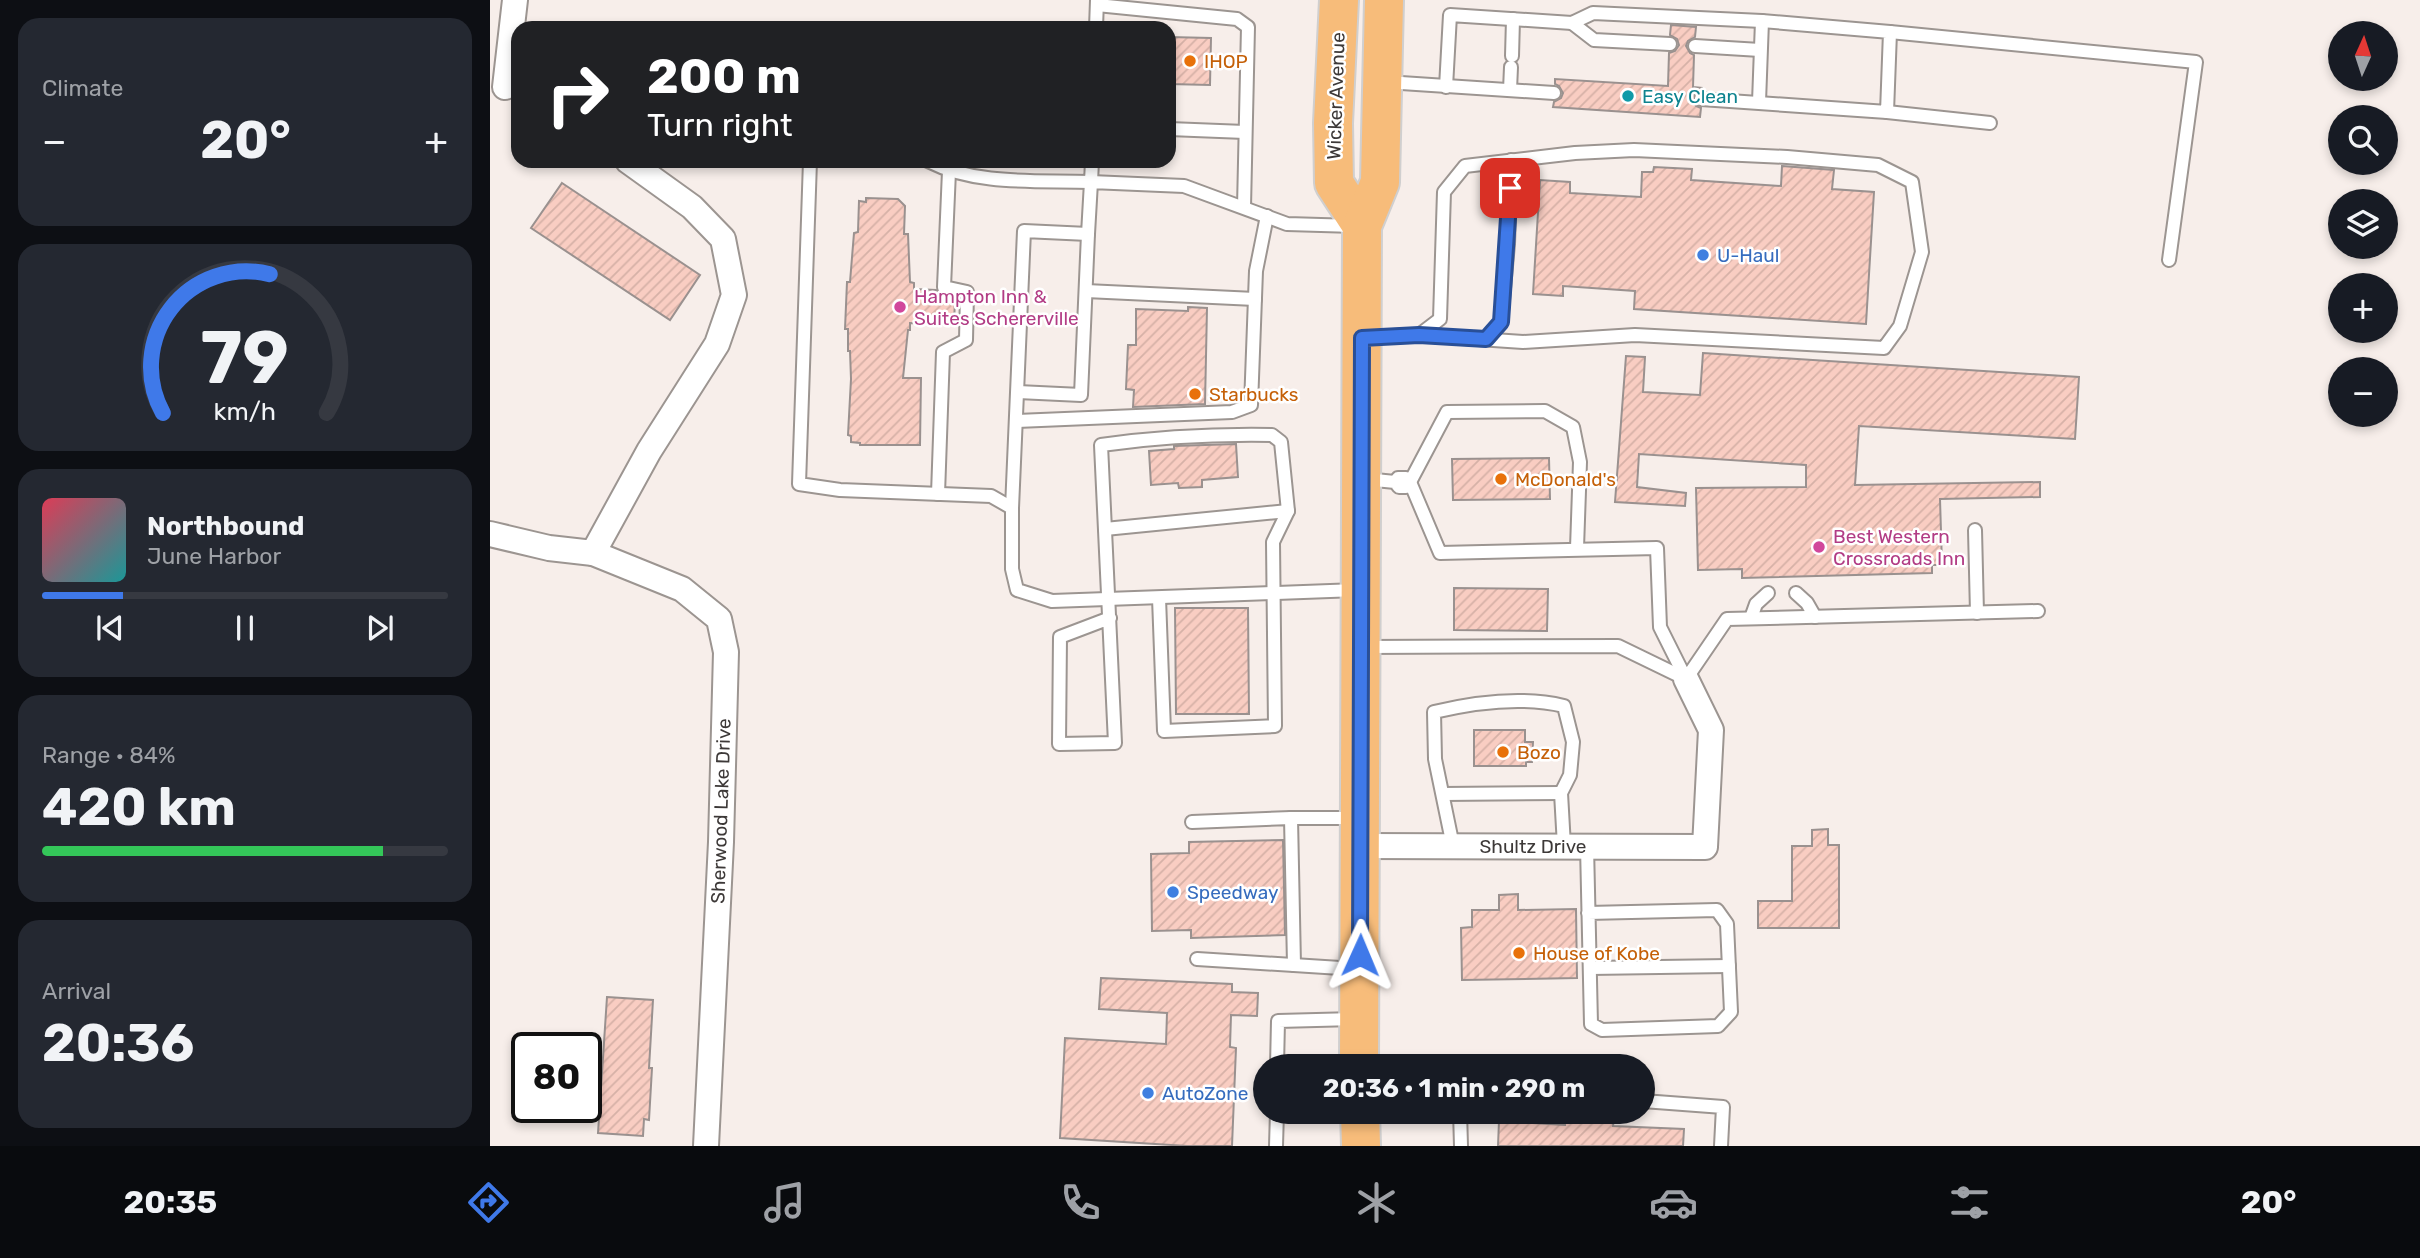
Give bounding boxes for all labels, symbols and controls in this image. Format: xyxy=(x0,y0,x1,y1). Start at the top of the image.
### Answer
north arrow xyxy=(2328,21,2398,91)
map controls xyxy=(2328,21,2398,427)
street label: Wicker Avenue xyxy=(1322,32,1350,160)
text: 200 m xyxy=(647,47,801,105)
icon: right xyxy=(532,49,623,140)
place label: IHOP xyxy=(1204,50,1248,73)
marker: IHOP xyxy=(1182,53,1198,69)
text: Climate xyxy=(42,74,123,102)
place label: Easy Clean xyxy=(1642,85,1738,108)
marker: Easy Clean xyxy=(1620,88,1636,104)
button: search xyxy=(2328,105,2398,175)
text: Turn right xyxy=(647,106,792,144)
text: 20° xyxy=(200,109,291,171)
text: − xyxy=(42,118,67,164)
text: + xyxy=(424,118,448,164)
pin xyxy=(1480,158,1540,218)
icon: arrive xyxy=(1491,169,1529,207)
button: layers xyxy=(2328,189,2398,259)
place label: U-Haul xyxy=(1717,244,1779,267)
marker: U-Haul xyxy=(1695,247,1711,263)
button: + xyxy=(2328,273,2398,343)
place label: Hampton Inn & Suites Schererville xyxy=(914,285,1079,330)
marker: Hampton Inn & Suites Schererville xyxy=(892,299,908,315)
text: 79 xyxy=(201,316,289,402)
button: − xyxy=(2328,357,2398,427)
place label: Starbucks xyxy=(1209,383,1299,406)
marker: Starbucks xyxy=(1187,386,1203,402)
text: km/h xyxy=(214,397,276,426)
place label: McDonald's xyxy=(1515,468,1616,491)
marker: McDonald's xyxy=(1493,471,1509,487)
text: Northbound xyxy=(147,511,305,542)
place label: Best Western Crossroads Inn xyxy=(1833,525,1965,570)
marker: Best Western Crossroads Inn xyxy=(1811,539,1827,555)
text: June Harbor xyxy=(147,542,281,570)
icon: previous xyxy=(91,609,129,647)
icon: pause xyxy=(226,609,264,647)
icon: next xyxy=(361,609,399,647)
street label: Sherwood Lake Drive xyxy=(706,718,736,904)
text: Range · 84% xyxy=(42,741,176,769)
place label: Bozo xyxy=(1517,741,1561,764)
marker: Bozo xyxy=(1495,744,1511,760)
text: 420 km xyxy=(42,776,236,838)
street label: Shultz Drive xyxy=(1480,835,1586,858)
place label: Speedway xyxy=(1187,881,1278,904)
marker: Speedway xyxy=(1165,884,1181,900)
position arrow xyxy=(1323,918,1397,992)
place label: House of Kobe xyxy=(1533,942,1660,965)
marker: House of Kobe xyxy=(1511,945,1527,961)
text: Arrival xyxy=(42,977,111,1005)
text: 20:36 xyxy=(42,1012,194,1074)
speed limit sign: 80 xyxy=(511,1032,602,1123)
text: 20:36 · 1 min · 290 m xyxy=(1323,1073,1585,1104)
place label: AutoZone xyxy=(1162,1082,1248,1105)
marker: AutoZone xyxy=(1140,1085,1156,1101)
icon: directions xyxy=(464,1178,513,1227)
icon: music xyxy=(760,1178,809,1227)
icon: phone xyxy=(1056,1178,1105,1227)
icon: climate xyxy=(1352,1178,1401,1227)
icon: car xyxy=(1649,1178,1698,1227)
icon: filters xyxy=(1945,1178,1994,1227)
text: 20:35 xyxy=(124,1183,217,1221)
text: 20° xyxy=(2241,1183,2296,1221)

